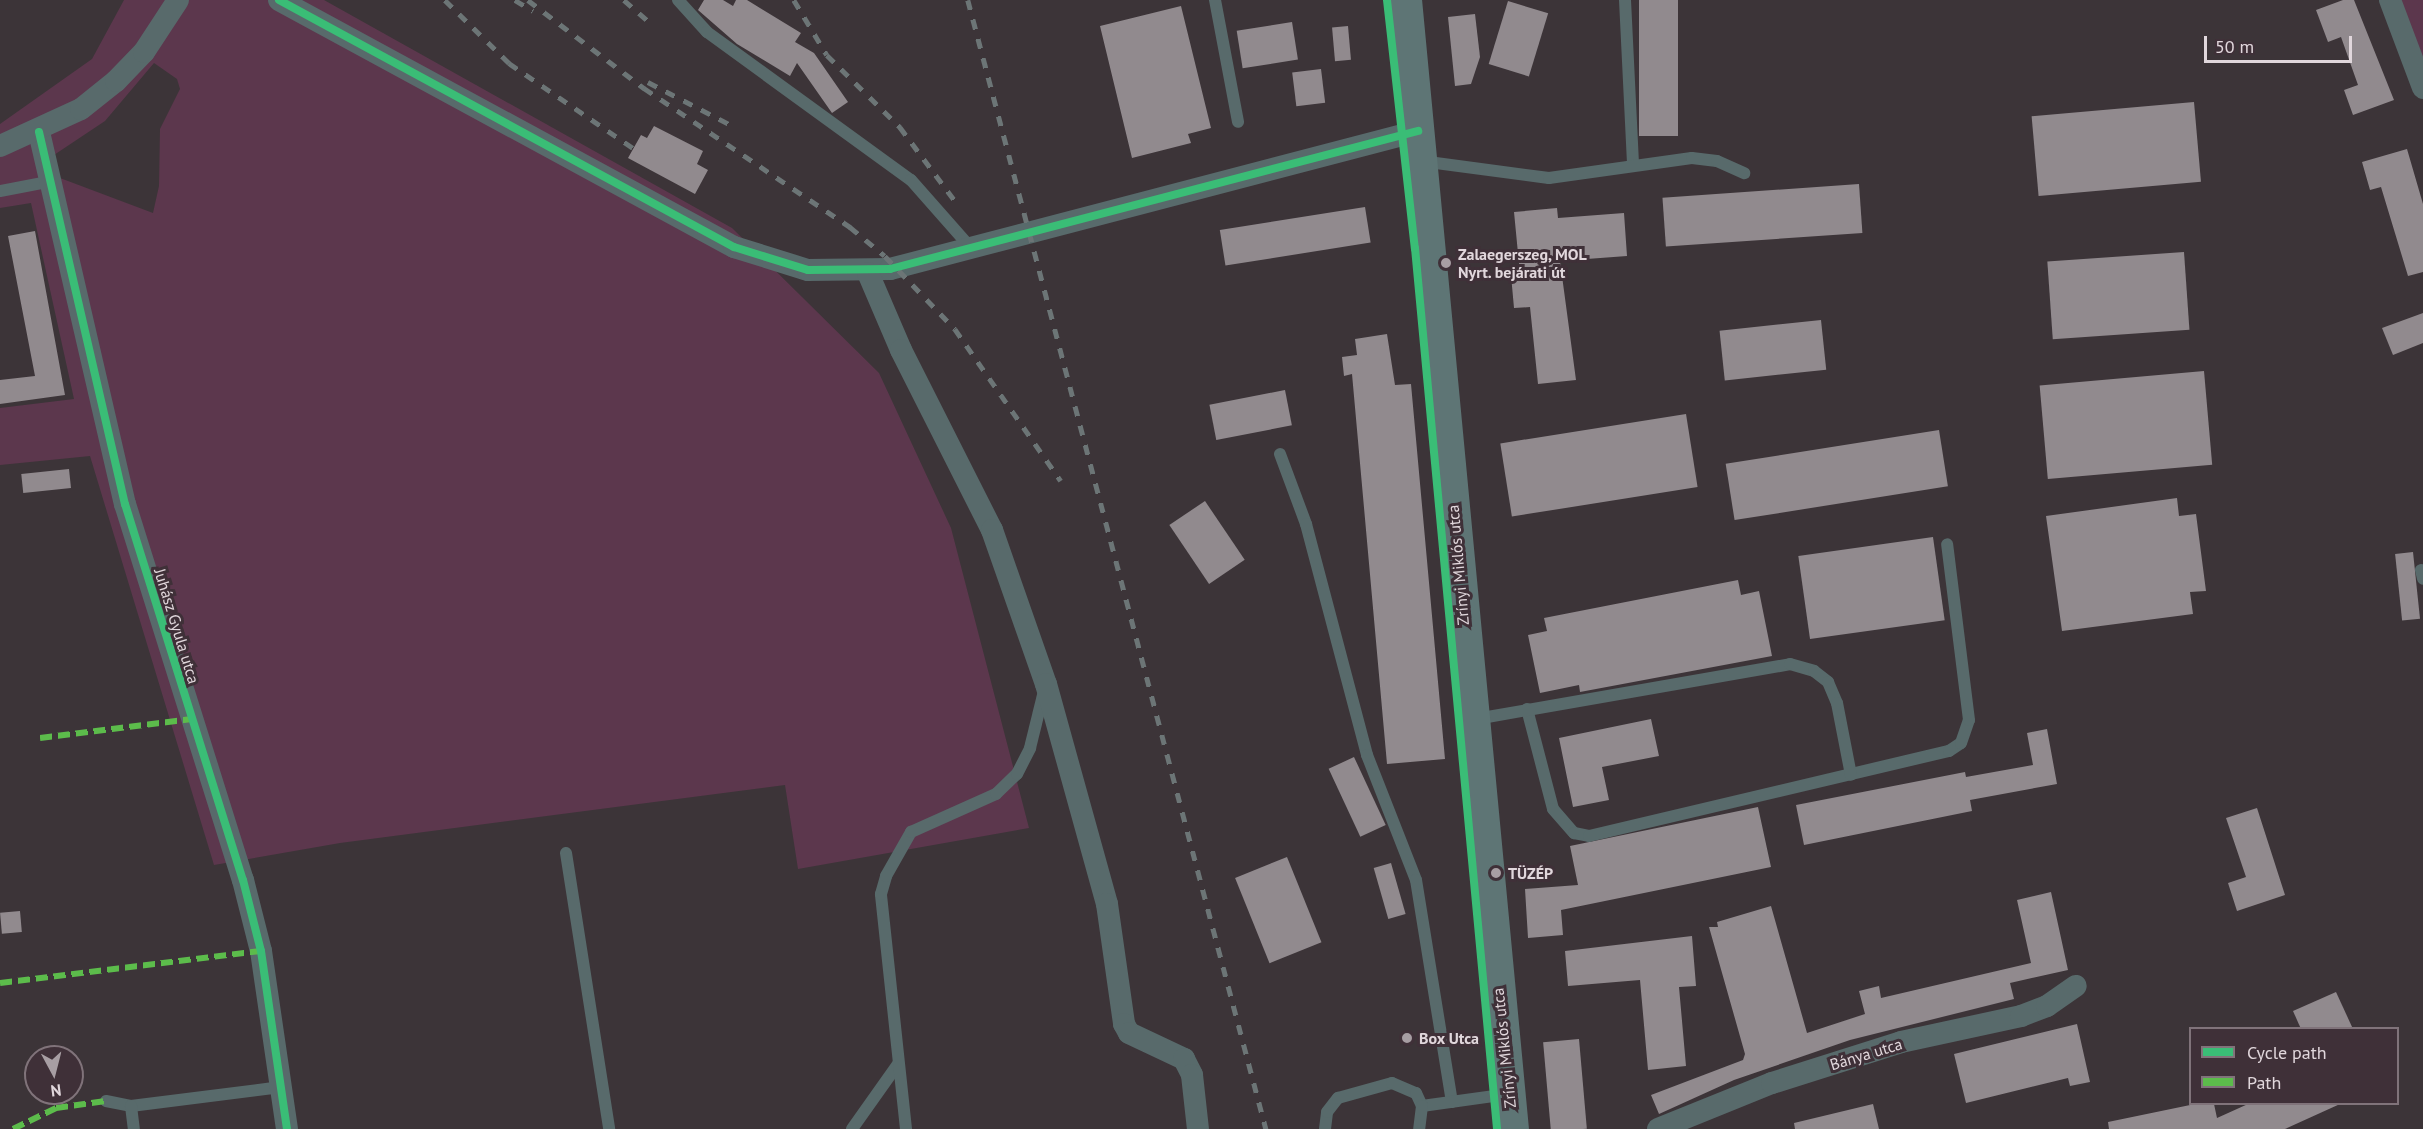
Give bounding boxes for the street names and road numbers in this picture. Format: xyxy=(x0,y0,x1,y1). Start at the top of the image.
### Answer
street label: Zrínyi Miklós utca xyxy=(1443,504,1473,626)
street label: Juhász Gyula utca xyxy=(150,566,204,686)
street label: Zrínyi Miklós utca xyxy=(1488,987,1520,1109)
street label: Bánya utca xyxy=(1827,1034,1905,1074)

